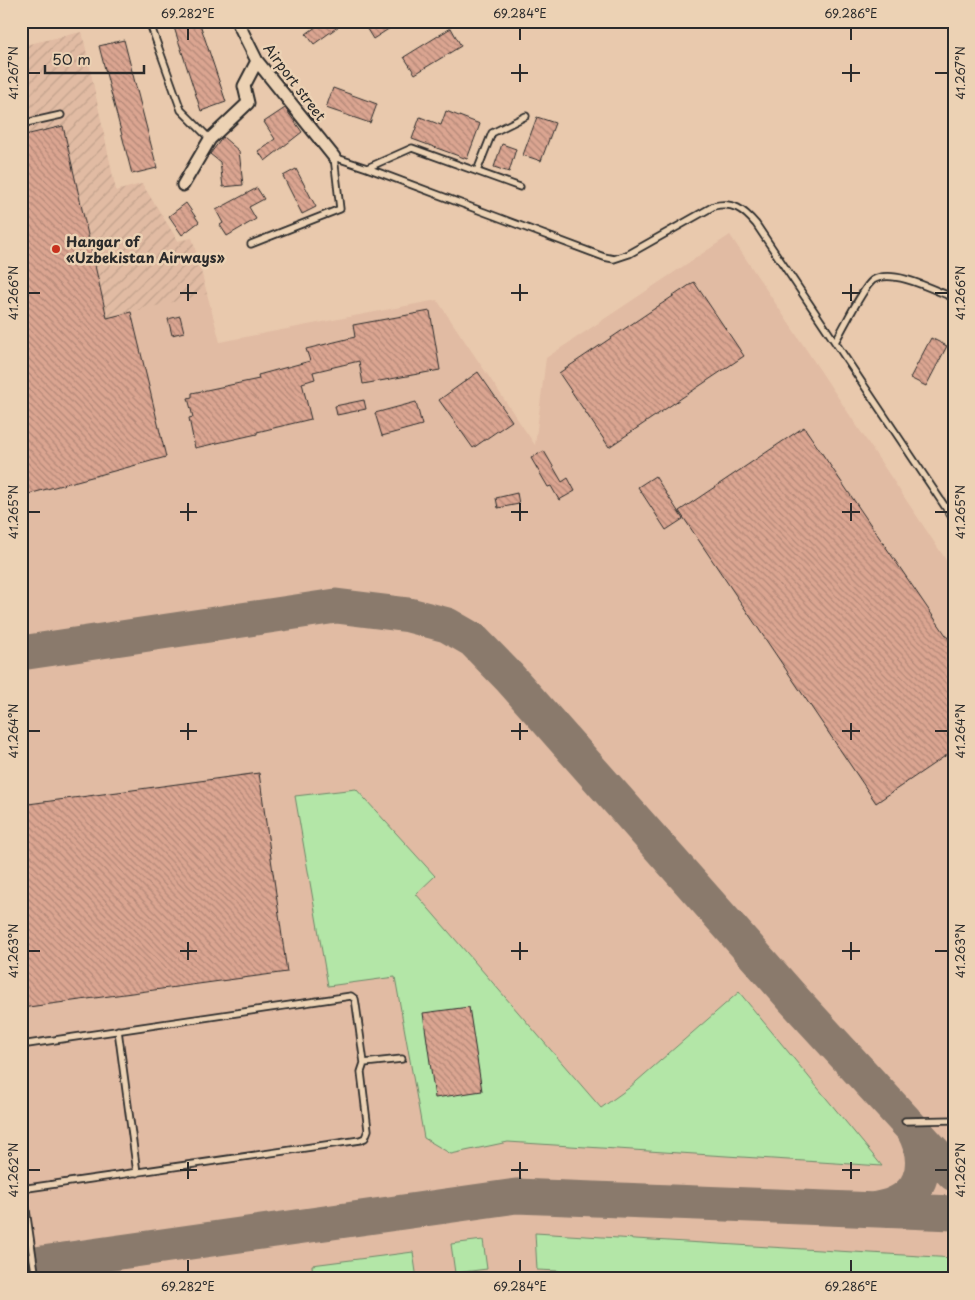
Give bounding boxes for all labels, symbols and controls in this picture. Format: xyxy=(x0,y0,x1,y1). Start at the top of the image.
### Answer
text: 69.282°E xyxy=(161,4,215,22)
text: 69.284°E xyxy=(493,4,547,22)
text: 69.286°E xyxy=(824,4,878,22)
street label: Аirport street xyxy=(259,39,331,125)
scale bar xyxy=(45,42,144,74)
text: 41.267°N xyxy=(4,46,22,100)
text: 41.267°N xyxy=(951,46,969,100)
text: 50 m xyxy=(52,47,91,70)
place label: Hangar of «Uzbekistan Airways» xyxy=(66,231,225,268)
marker: Hangar of «Uzbekistan Airways» xyxy=(50,243,62,255)
text: 41.266°N xyxy=(4,266,22,320)
text: 41.266°N xyxy=(951,266,969,320)
text: 41.265°N xyxy=(4,485,22,539)
text: 41.265°N xyxy=(951,485,969,539)
text: 41.264°N xyxy=(4,704,22,758)
text: 41.264°N xyxy=(951,704,969,758)
text: 41.263°N xyxy=(4,924,22,978)
text: 41.263°N xyxy=(951,924,969,978)
text: 41.262°N xyxy=(4,1143,22,1197)
text: 41.262°N xyxy=(951,1143,969,1197)
text: 69.282°E xyxy=(161,1277,215,1295)
text: 69.284°E xyxy=(493,1277,547,1295)
text: 69.286°E xyxy=(824,1277,878,1295)

